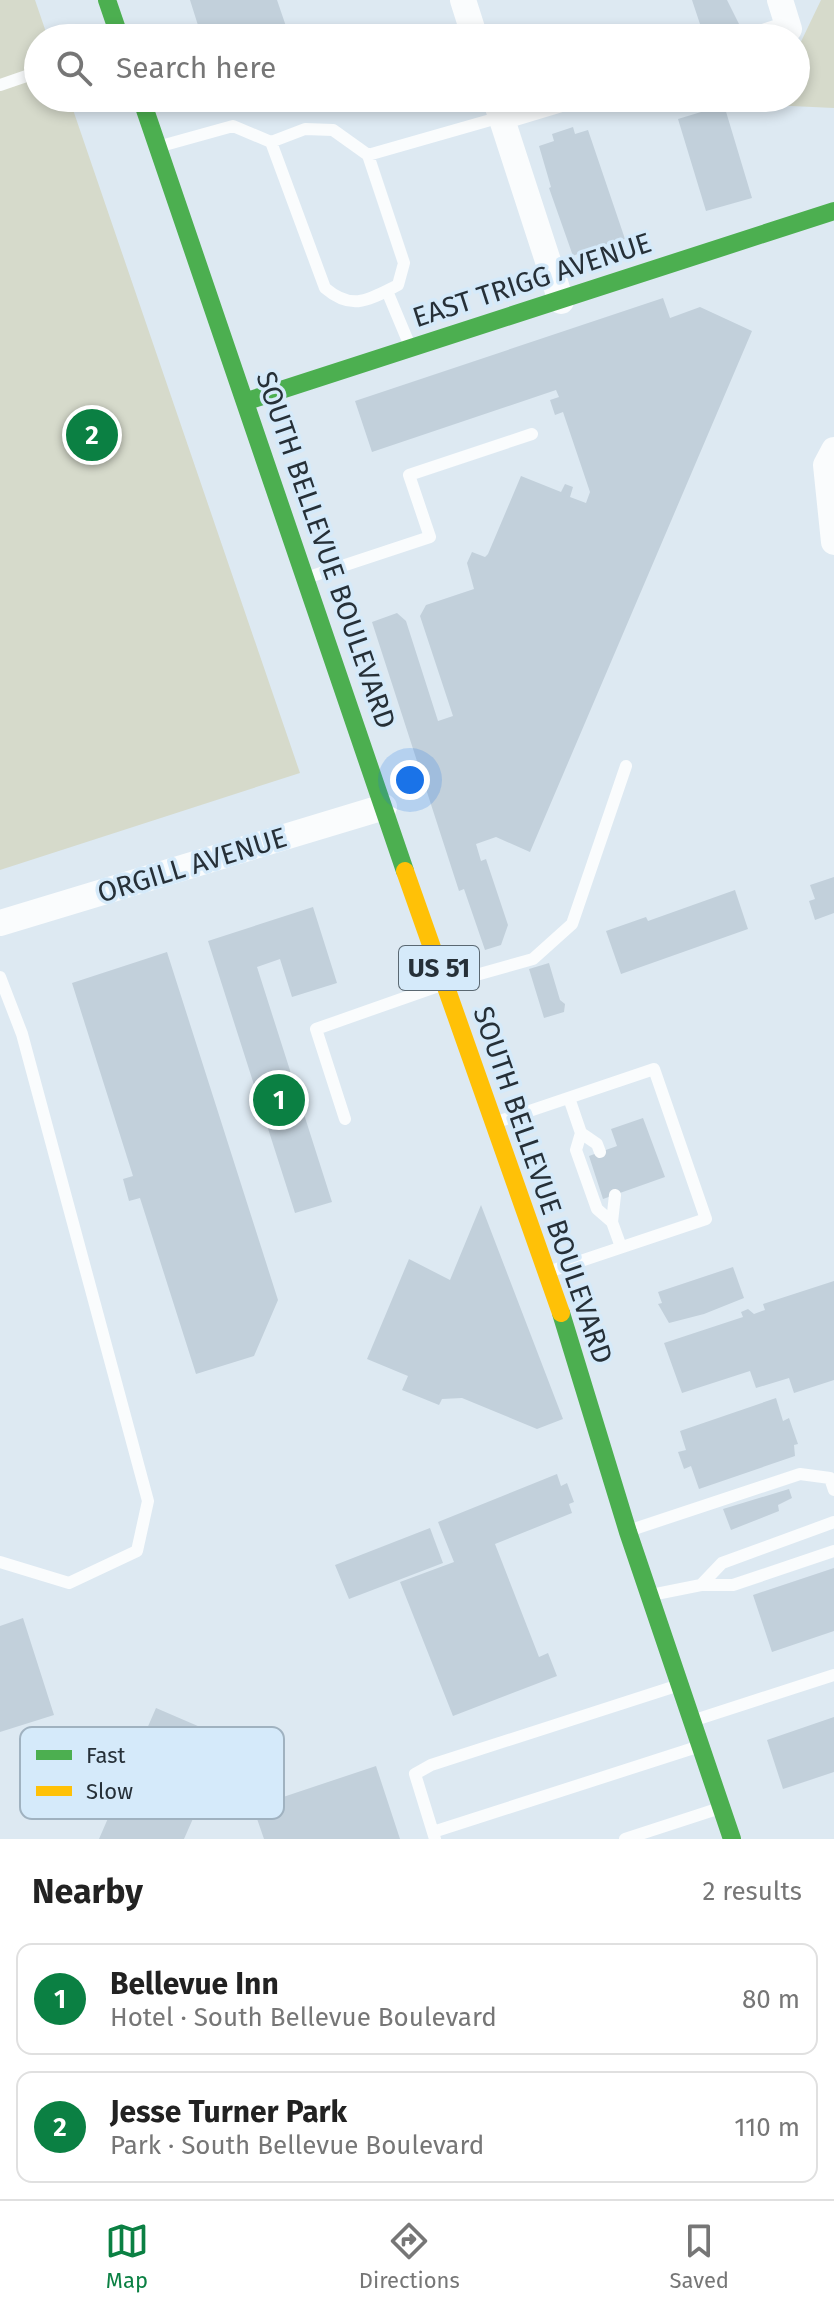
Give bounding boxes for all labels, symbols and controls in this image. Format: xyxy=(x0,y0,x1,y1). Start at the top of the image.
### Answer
search box xyxy=(24,24,810,112)
icon: search xyxy=(52,46,96,90)
text: Search here xyxy=(116,50,276,86)
street label: EAST TRIGG AVENUE xyxy=(409,226,655,334)
street label: SOUTH BELLEVUE BOULEVARD xyxy=(249,367,403,733)
pin: 2 xyxy=(66,405,118,465)
your location xyxy=(390,760,430,800)
street label: ORGILL AVENUE xyxy=(93,821,291,909)
road number: US 51 xyxy=(399,946,479,990)
street label: SOUTH BELLEVUE BOULEVARD xyxy=(466,1002,620,1368)
pin: 1 xyxy=(253,1070,305,1130)
legend xyxy=(20,1727,284,1819)
text: Fast xyxy=(86,1742,126,1769)
text: Slow xyxy=(86,1778,133,1805)
text: Nearby xyxy=(32,1871,143,1912)
text: 2 results xyxy=(702,1876,802,1907)
text: Bellevue Inn xyxy=(110,1966,279,2002)
text: 1 xyxy=(54,1984,66,2015)
text: 80 m xyxy=(742,1984,800,2015)
text: Hotel · South Bellevue Boulevard xyxy=(110,2002,497,2033)
text: Jesse Turner Park xyxy=(110,2094,347,2130)
text: 2 xyxy=(53,2112,67,2143)
text: 110 m xyxy=(734,2112,800,2143)
text: Park · South Bellevue Boulevard xyxy=(110,2130,484,2161)
tab: Map xyxy=(105,2219,149,2294)
tab: Directions xyxy=(359,2219,460,2294)
tab: Saved xyxy=(670,2219,729,2294)

